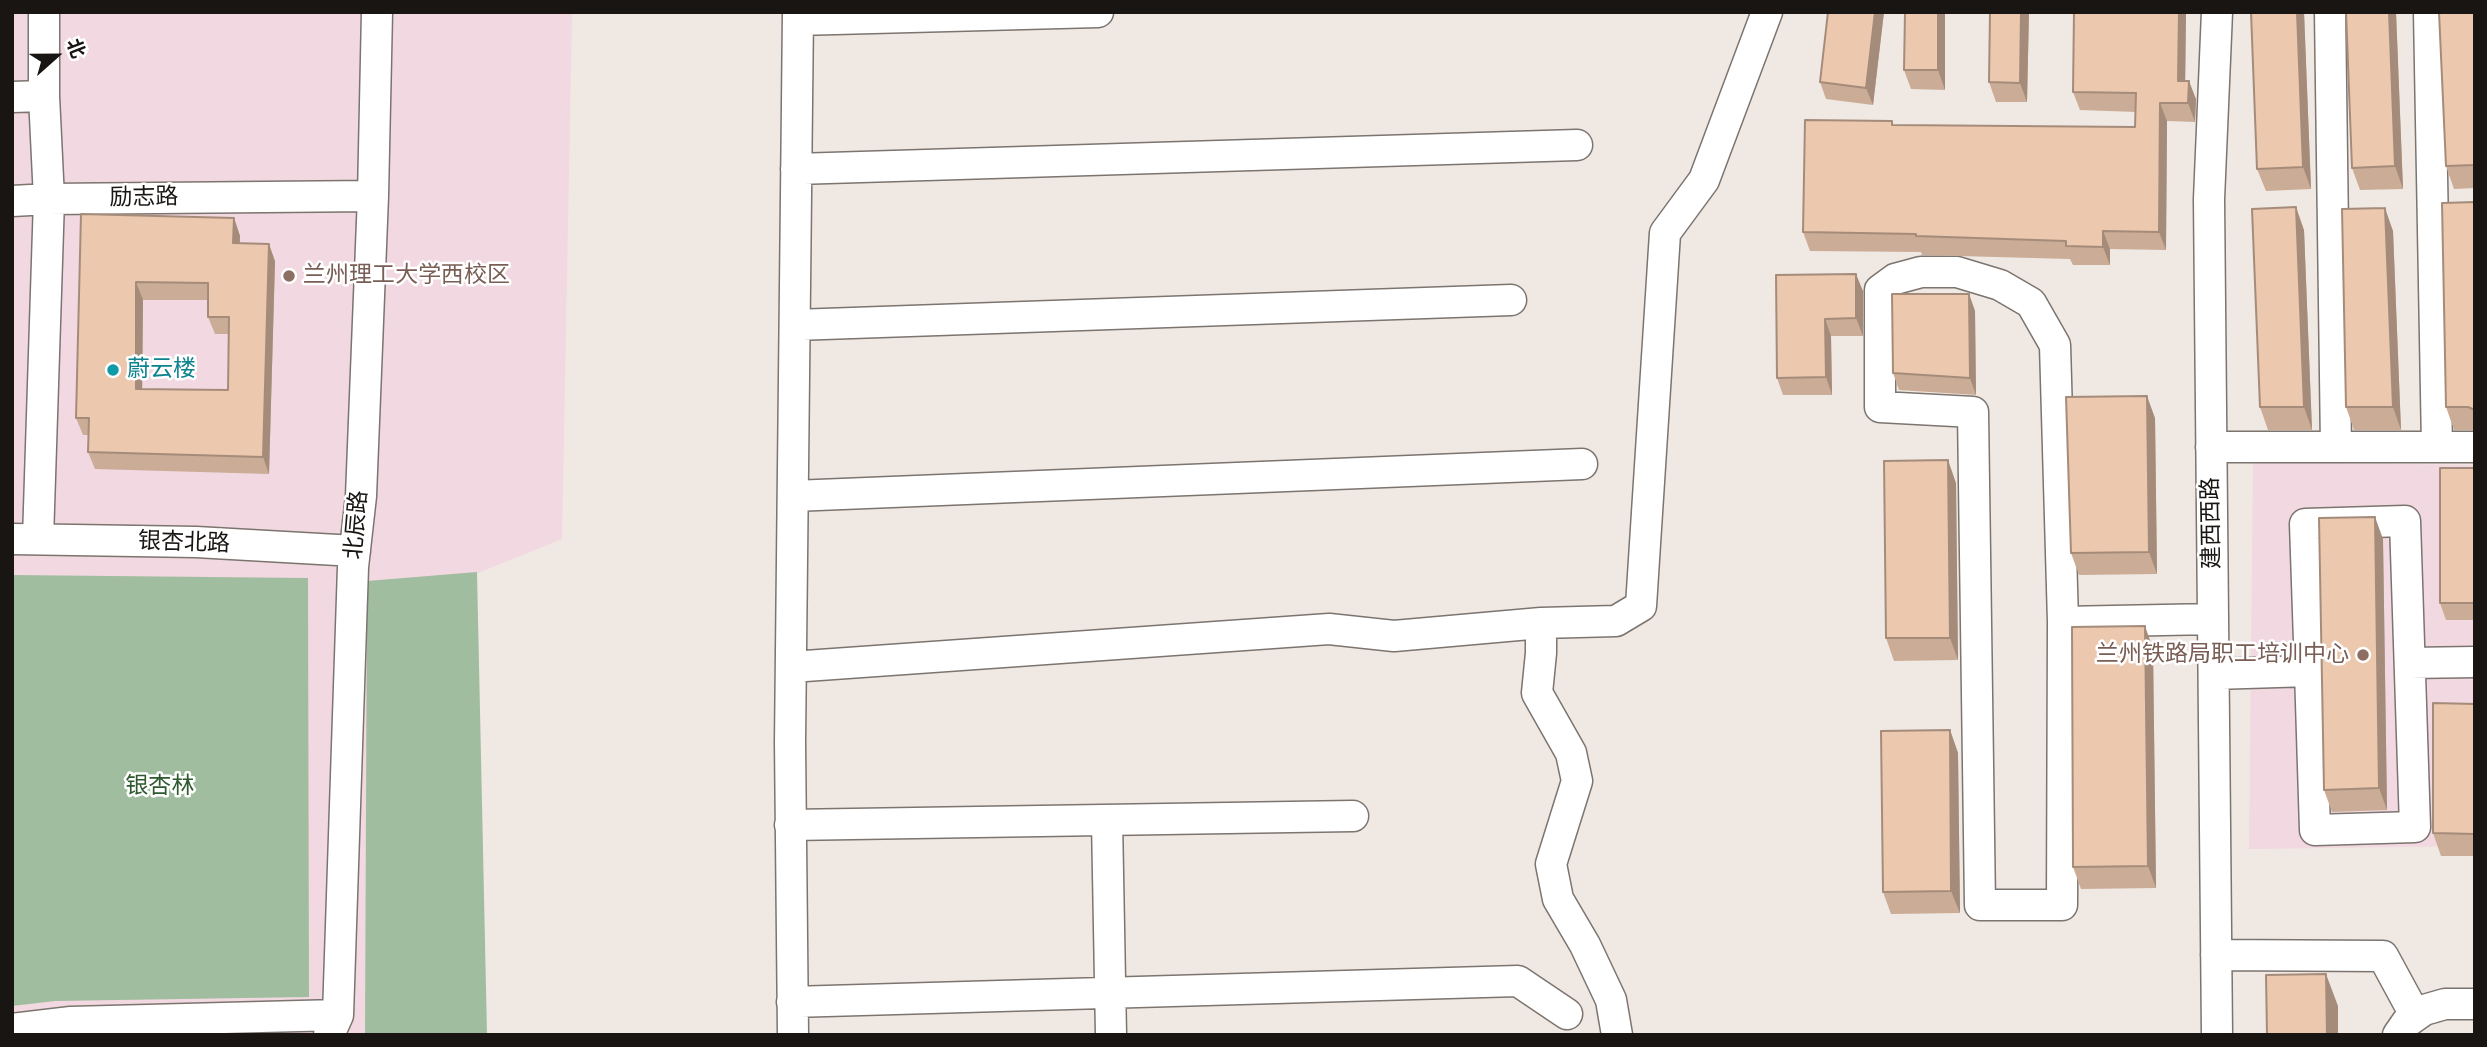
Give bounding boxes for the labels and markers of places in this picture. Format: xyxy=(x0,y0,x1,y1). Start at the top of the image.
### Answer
place label: 兰州理工大学西校区 xyxy=(303,262,510,290)
marker: 兰州理工大学西校区 xyxy=(281,268,297,284)
place label: 蔚云楼 xyxy=(127,356,196,384)
marker: 蔚云楼 xyxy=(105,362,121,378)
place label: 兰州铁路局职工培训中心 xyxy=(2096,641,2349,669)
marker: 兰州铁路局职工培训中心 xyxy=(2355,647,2371,663)

